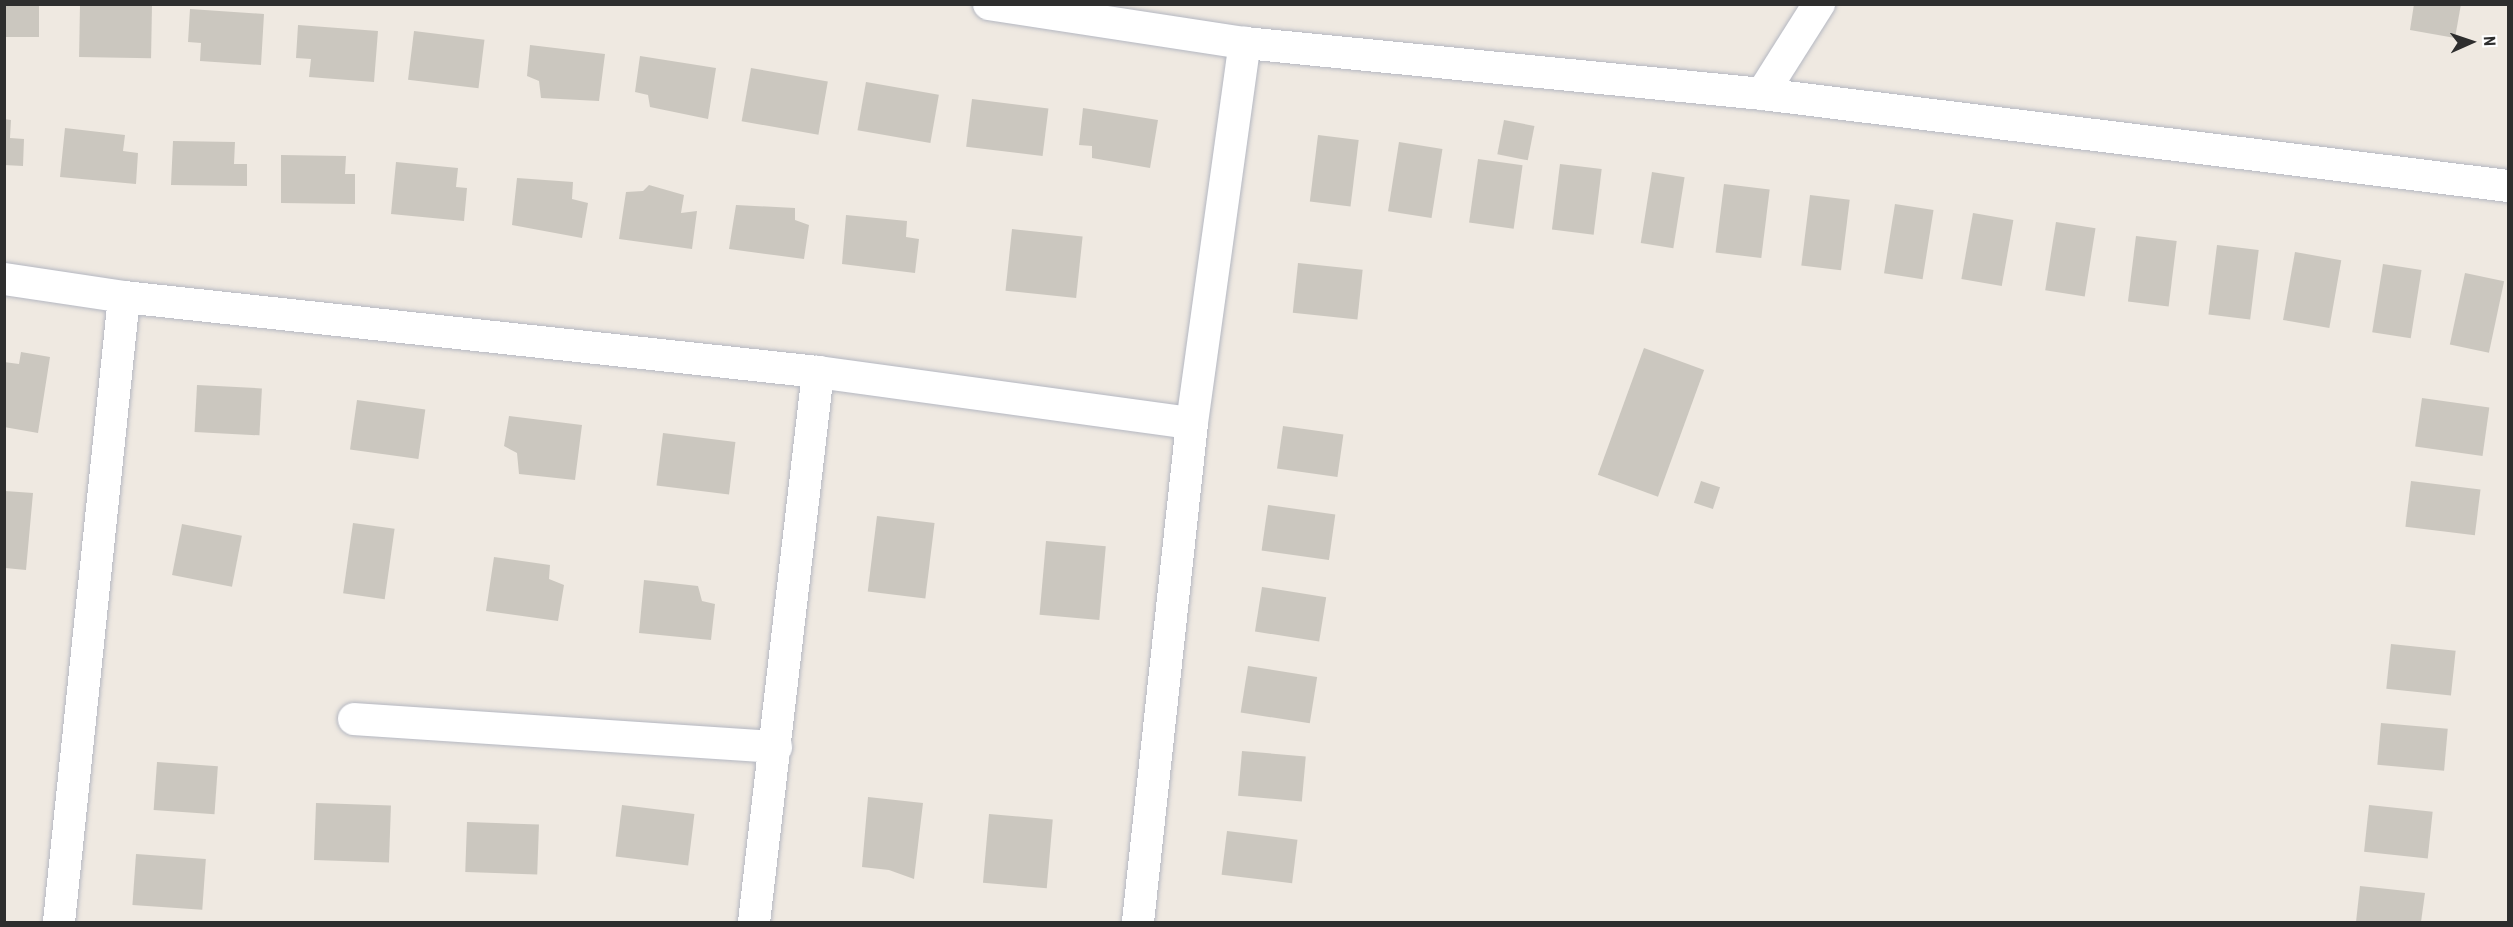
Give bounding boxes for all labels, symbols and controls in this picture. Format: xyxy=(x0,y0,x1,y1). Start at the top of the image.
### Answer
north arrow xyxy=(2441,12,2501,72)
text: N xyxy=(2480,36,2499,46)

